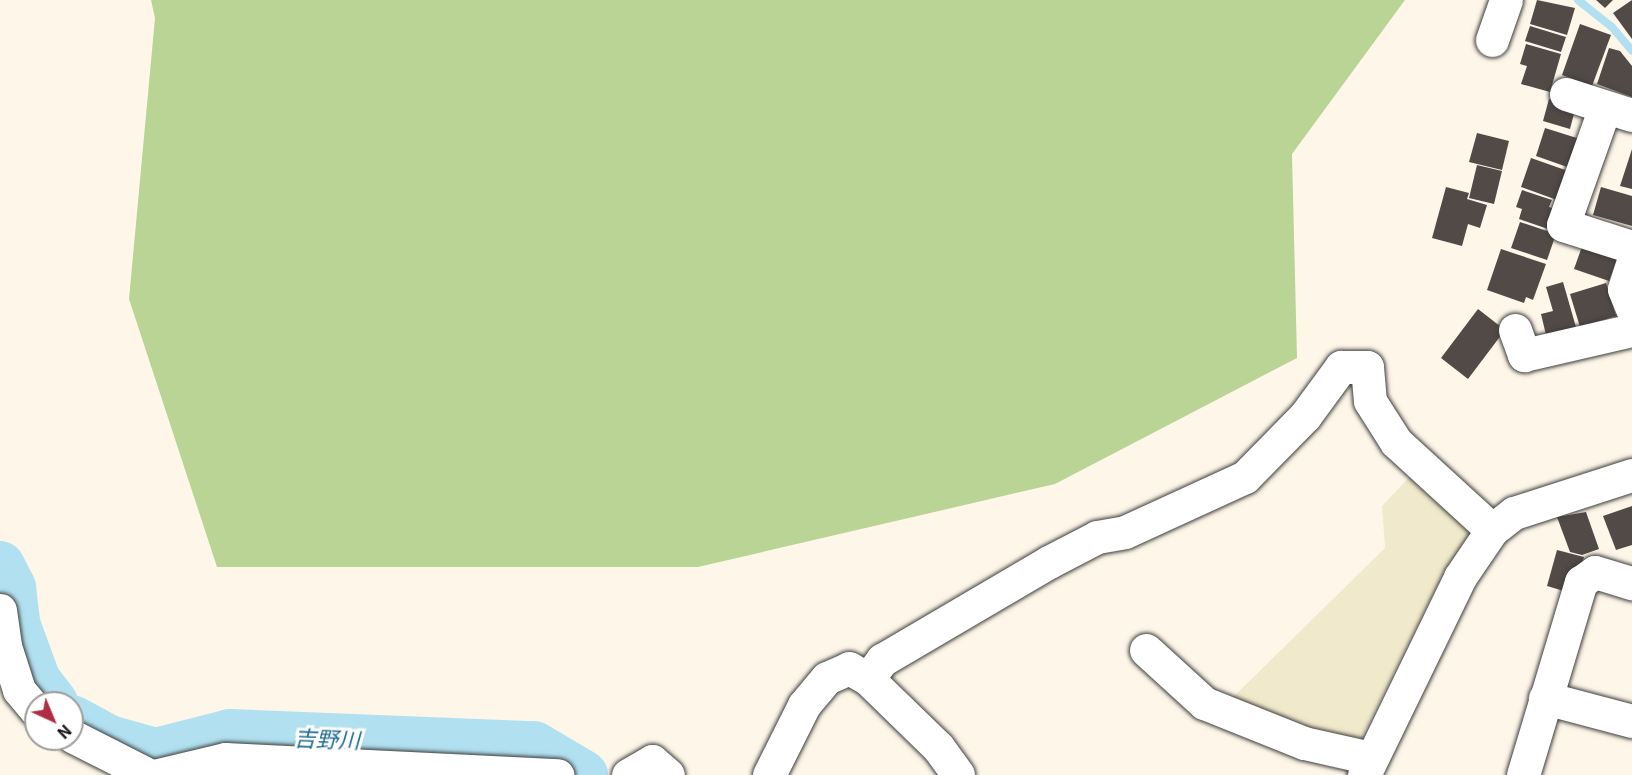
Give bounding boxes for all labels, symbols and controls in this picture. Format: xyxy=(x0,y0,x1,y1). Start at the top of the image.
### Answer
north arrow xyxy=(24,691,84,751)
text: N xyxy=(52,720,78,745)
water label: 吉野川 xyxy=(294,724,360,752)

